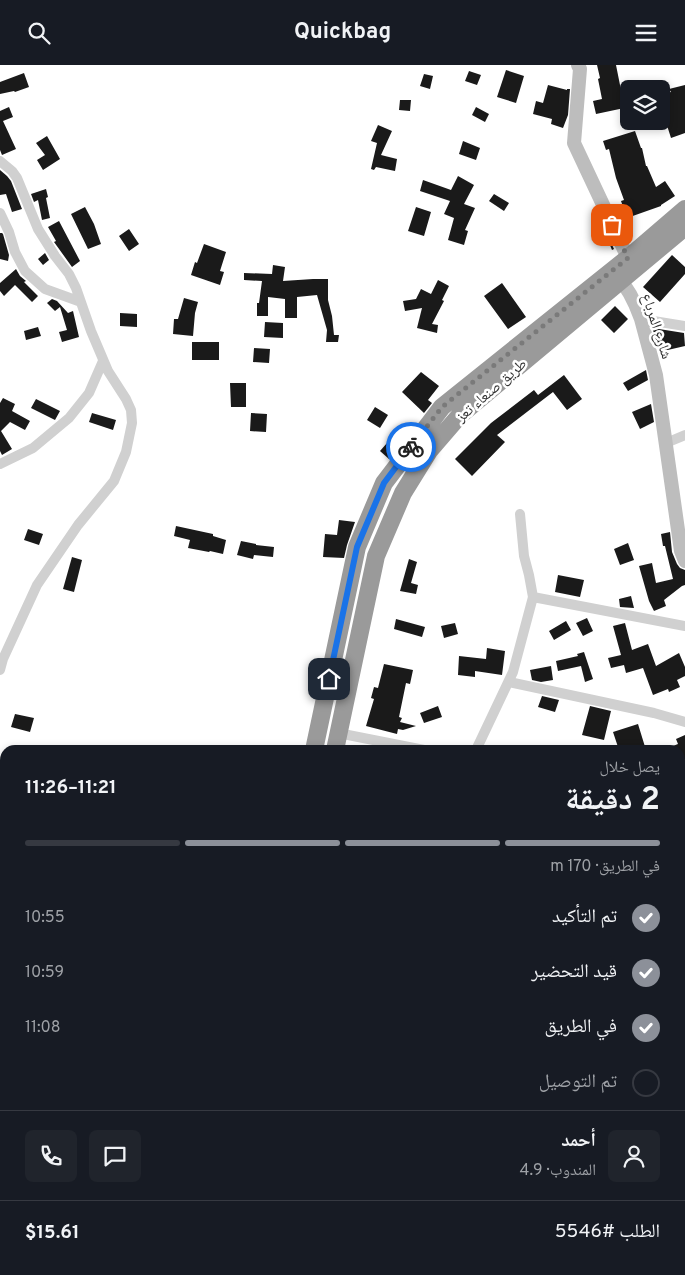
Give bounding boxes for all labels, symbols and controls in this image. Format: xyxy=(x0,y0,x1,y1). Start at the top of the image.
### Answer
icon: search xyxy=(25,19,53,47)
text: Quickbag xyxy=(294,19,391,46)
icon: menu xyxy=(632,19,660,47)
map controls xyxy=(620,80,670,130)
button: layers xyxy=(620,80,670,130)
pin xyxy=(591,204,633,246)
icon: bag xyxy=(598,211,626,239)
street label: شارع المرباع xyxy=(636,291,675,362)
street label: طريق صنعاء تعز xyxy=(452,355,531,428)
courier xyxy=(386,422,436,472)
icon: bike xyxy=(397,433,425,461)
pin xyxy=(308,658,350,700)
icon: home xyxy=(315,665,343,693)
text: يصل خلال xyxy=(599,758,660,778)
text: 11:21–11:26 xyxy=(25,776,117,800)
text: 2 دقيقة xyxy=(565,781,660,821)
text: في الطريق · 170 m xyxy=(550,857,660,877)
icon: check xyxy=(632,904,660,932)
text: تم التأكيد xyxy=(552,905,617,929)
text: 10:55 xyxy=(25,908,65,928)
icon: check xyxy=(632,959,660,987)
text: قيد التحضير xyxy=(531,960,617,984)
text: 10:59 xyxy=(25,963,64,983)
icon: check xyxy=(632,1014,660,1042)
text: في الطريق xyxy=(545,1015,617,1039)
text: 11:08 xyxy=(25,1018,61,1038)
text: تم التوصيل xyxy=(539,1070,617,1094)
text: أحمد xyxy=(561,1129,596,1153)
button: phone xyxy=(25,1130,77,1182)
button: chat xyxy=(89,1130,141,1182)
button: person xyxy=(608,1130,660,1182)
text: المندوب · 4.9 xyxy=(520,1161,596,1181)
text: الطلب #5546 xyxy=(555,1220,660,1244)
text: $15.61 xyxy=(25,1221,80,1245)

